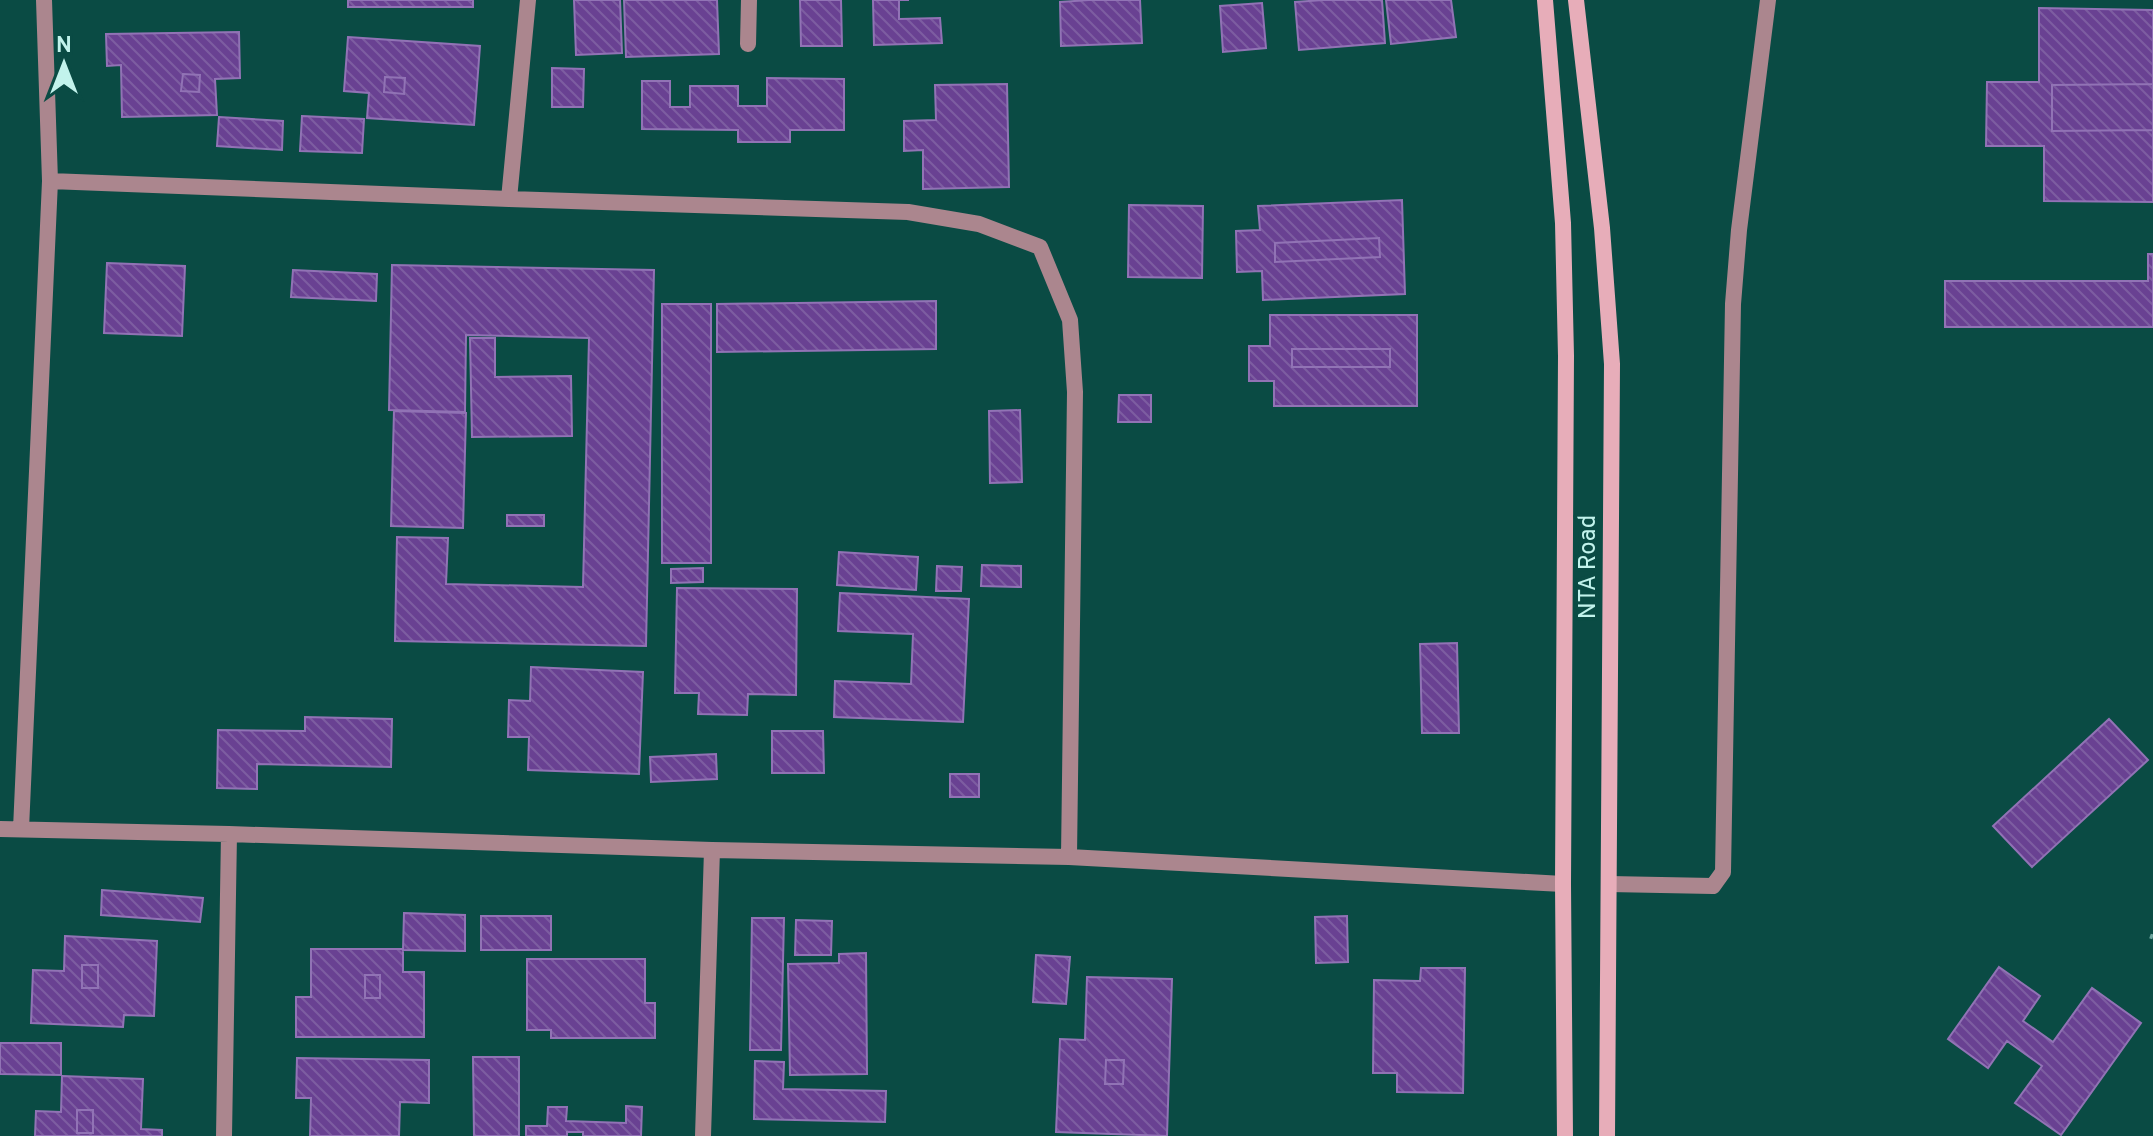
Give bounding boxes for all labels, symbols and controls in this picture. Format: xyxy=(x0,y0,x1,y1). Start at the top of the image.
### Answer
north arrow xyxy=(24,24,104,104)
text: N xyxy=(56,33,72,60)
street label: NTA Road xyxy=(1574,515,1604,619)

